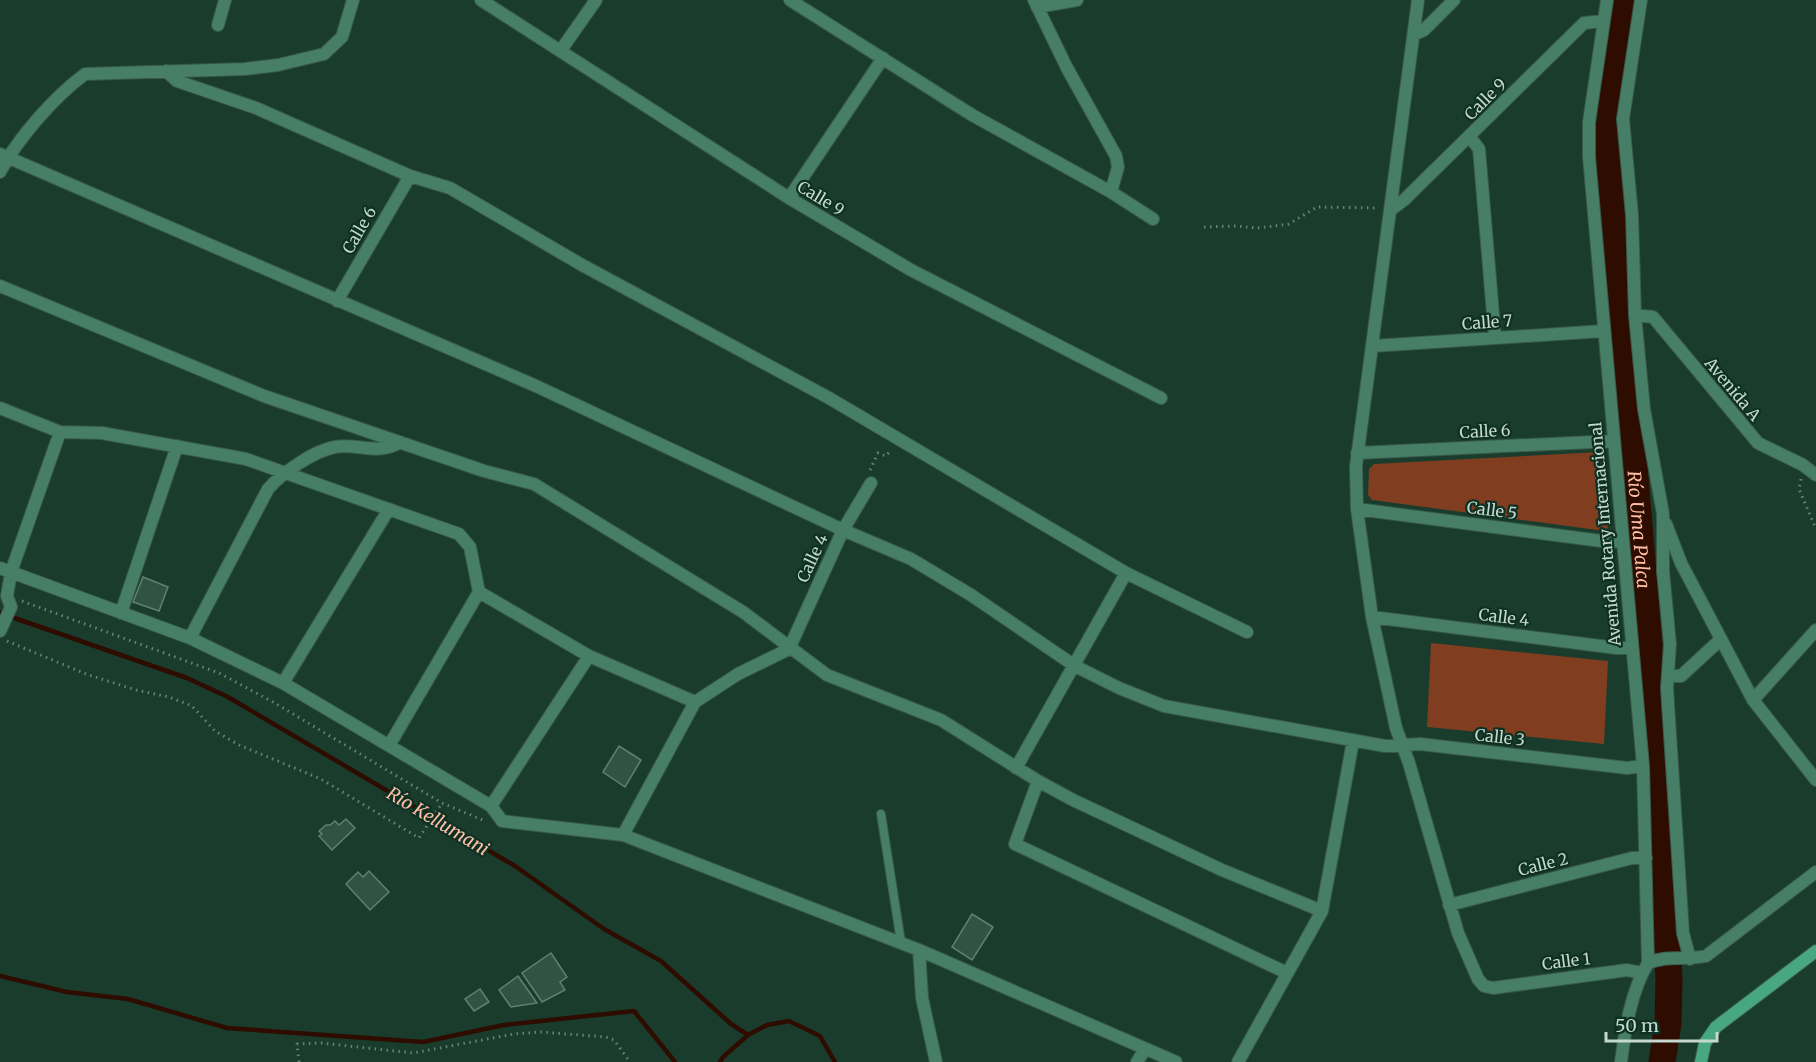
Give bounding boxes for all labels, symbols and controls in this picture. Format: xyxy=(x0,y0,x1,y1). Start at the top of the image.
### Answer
street label: Calle 9 xyxy=(1460,74,1510,124)
street label: Calle 9 xyxy=(794,176,848,220)
street label: Calle 6 xyxy=(338,203,381,257)
street label: Calle 7 xyxy=(1461,310,1513,334)
street label: Avenida A xyxy=(1700,352,1766,425)
street label: Calle 6 xyxy=(1459,420,1511,442)
street label: Avenida Rotary Internacional xyxy=(1585,421,1625,648)
water label: Río Uma Palca xyxy=(1623,470,1656,589)
street label: Calle 5 xyxy=(1466,497,1518,523)
street label: Calle 4 xyxy=(792,530,832,585)
street label: Calle 4 xyxy=(1477,604,1531,630)
street label: Calle 3 xyxy=(1474,724,1526,750)
water label: Río Kellumani xyxy=(383,781,493,861)
street label: Calle 2 xyxy=(1516,848,1570,880)
street label: Calle 1 xyxy=(1541,948,1591,974)
scale bar xyxy=(1606,1005,1717,1043)
text: 50 m xyxy=(1615,1014,1659,1037)

